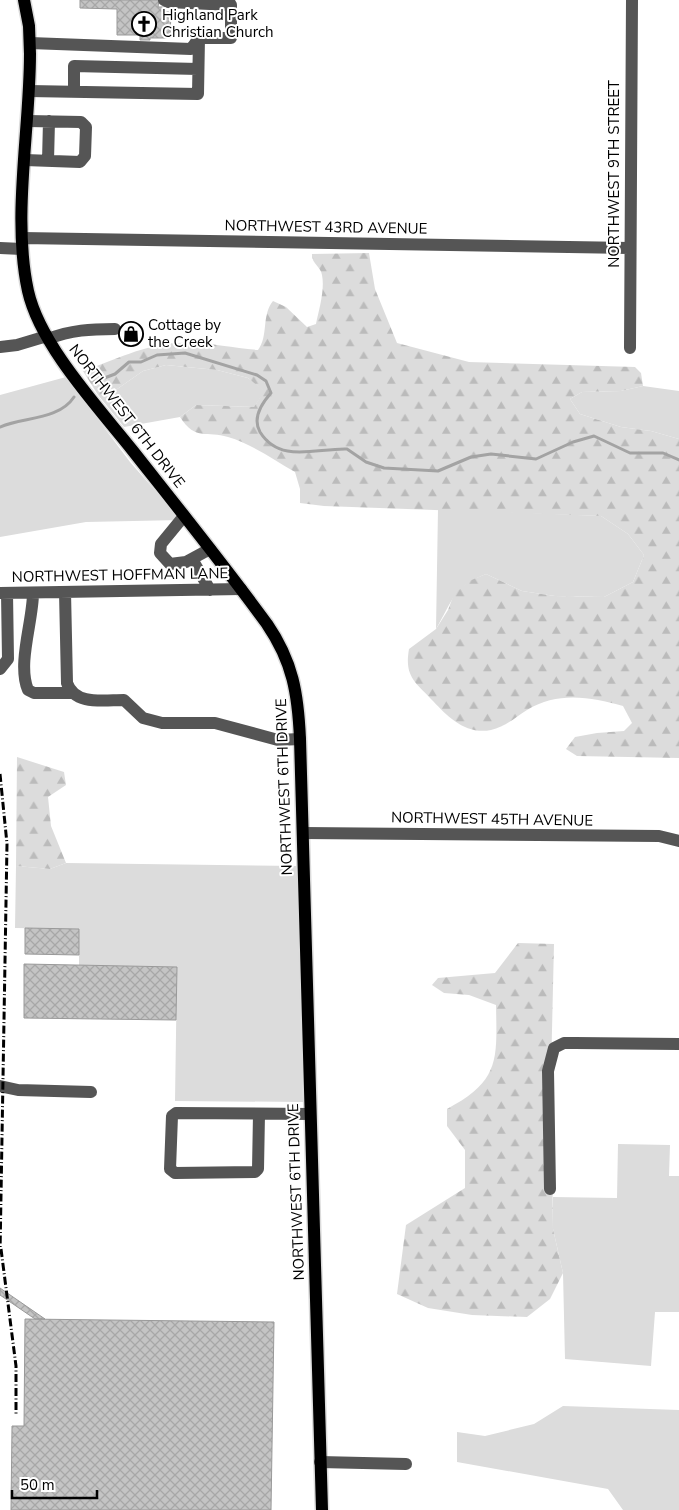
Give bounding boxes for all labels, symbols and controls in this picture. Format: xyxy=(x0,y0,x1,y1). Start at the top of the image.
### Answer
place label: Highland Park Christian Church xyxy=(162,5,273,42)
church icon: Highland Park Christian Church xyxy=(131,11,157,37)
street label: NORTHWEST 9TH STREET xyxy=(604,80,624,268)
street label: NORTHWEST 43RD AVENUE xyxy=(224,215,428,239)
place label: Cottage by the Creek xyxy=(148,315,221,352)
shop icon: Cottage by the Creek xyxy=(118,321,144,347)
street label: NORTHWEST 6TH DRIVE xyxy=(65,340,189,492)
street label: NORTHWEST HOFFMAN LANE xyxy=(12,563,228,587)
street label: NORTHWEST 6TH DRIVE xyxy=(271,698,297,876)
street label: NORTHWEST 45TH AVENUE xyxy=(391,807,593,831)
street label: NORTHWEST 6TH DRIVE xyxy=(283,1103,309,1281)
scale bar xyxy=(12,1468,98,1500)
text: 50 m xyxy=(20,1475,55,1495)

